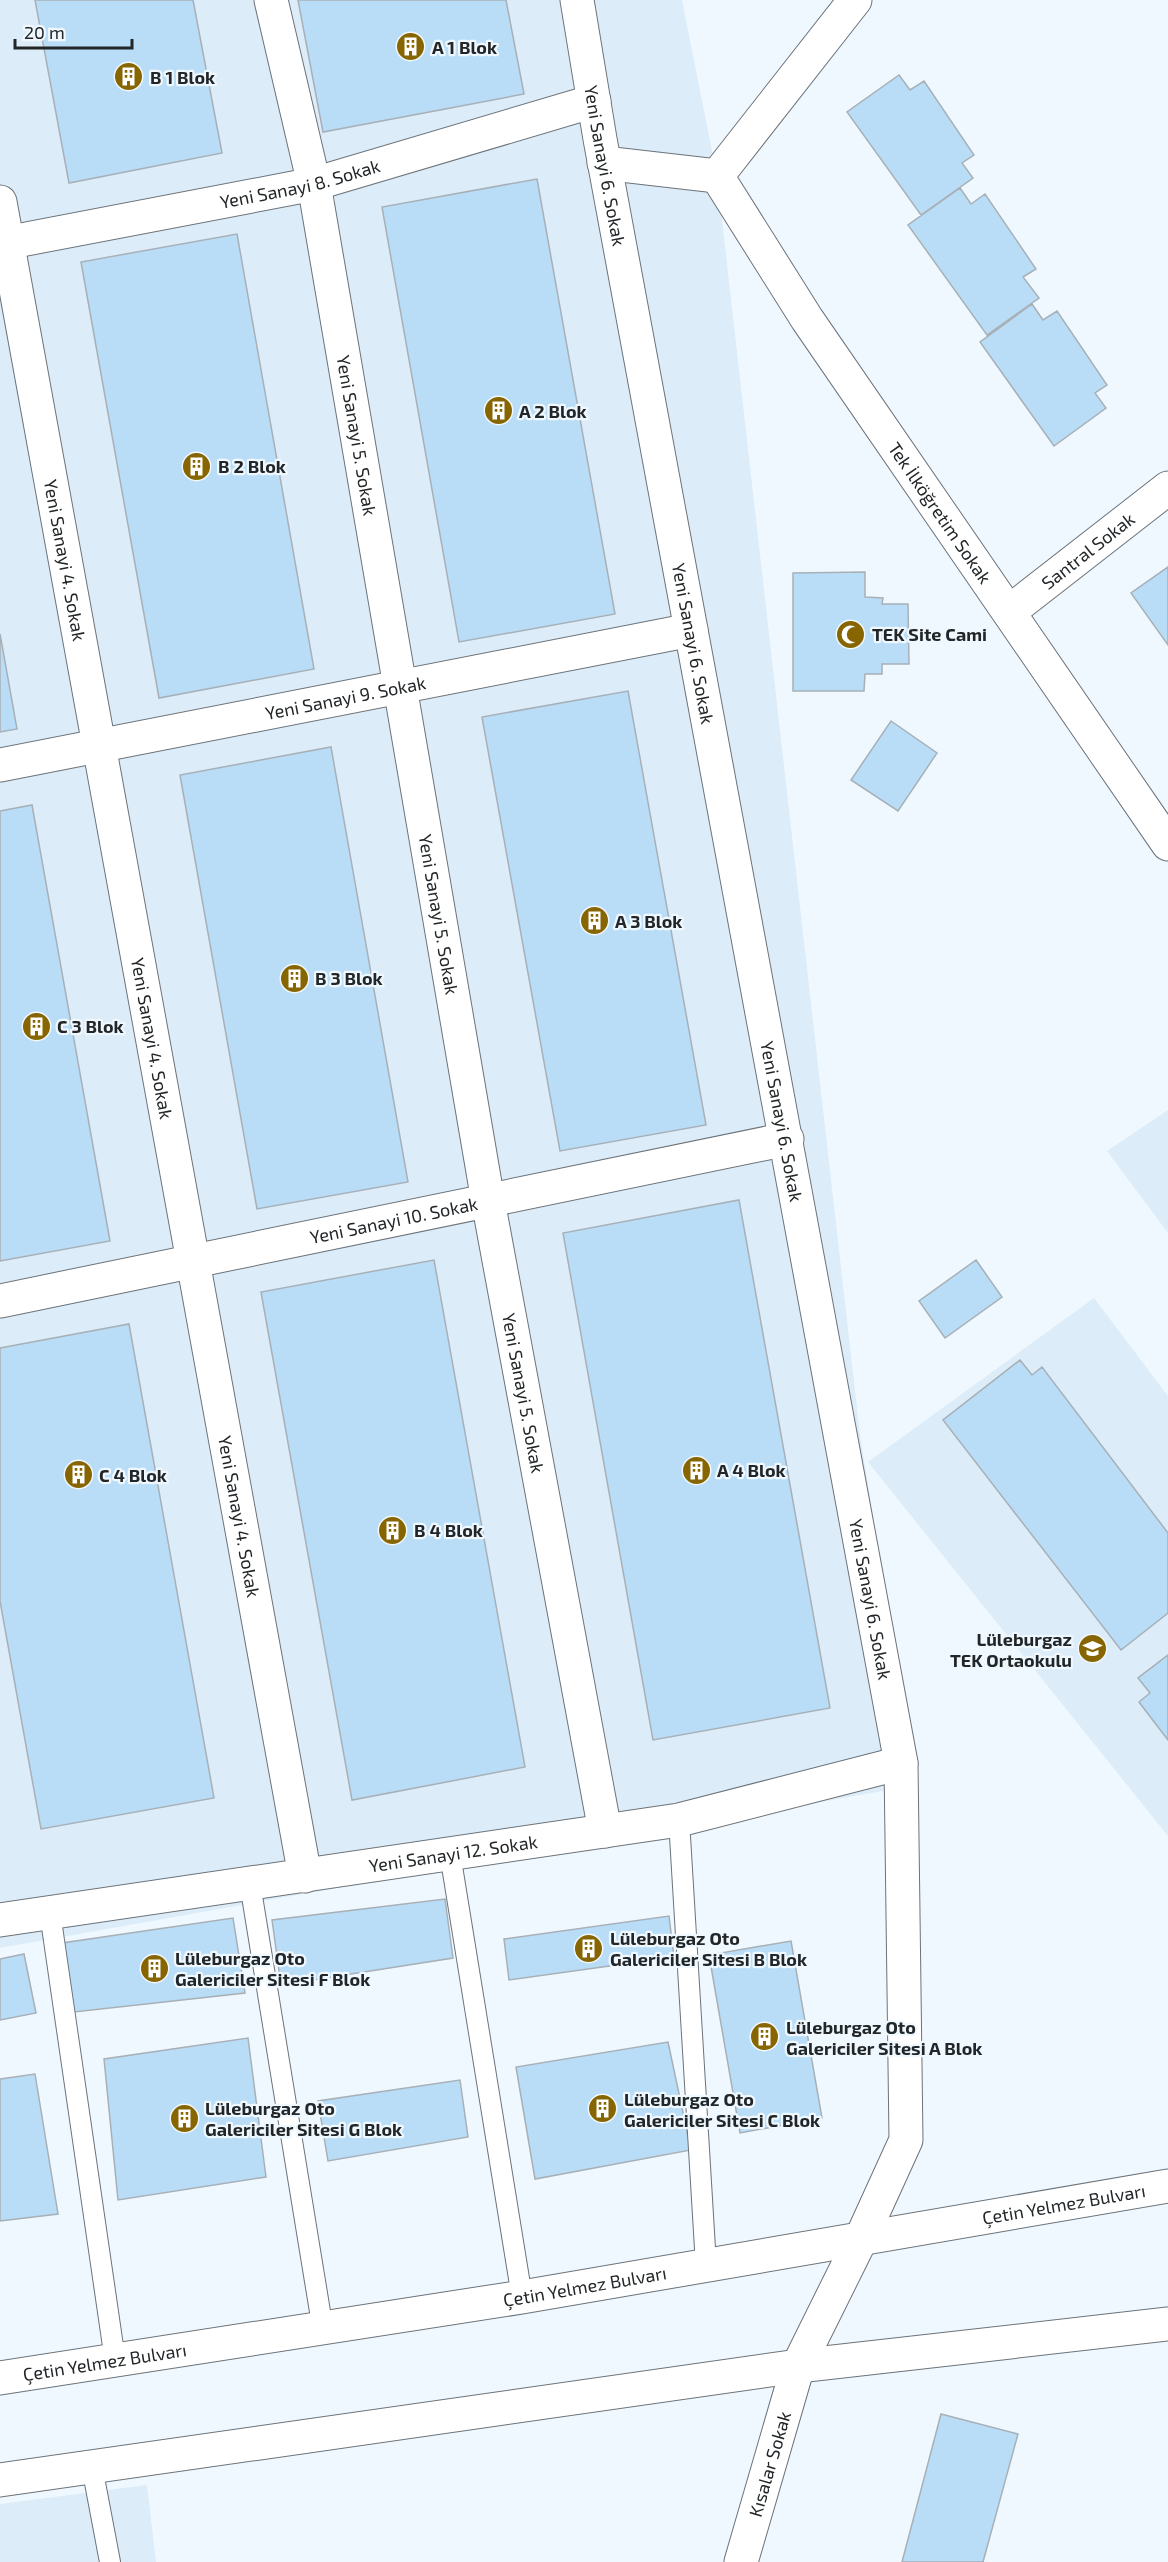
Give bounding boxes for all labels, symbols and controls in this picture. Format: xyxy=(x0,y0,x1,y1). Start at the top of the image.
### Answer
scale bar xyxy=(15,12,132,50)
text: 20 m xyxy=(24,21,65,43)
building icon: A 1 Blok xyxy=(395,31,427,63)
place label: A 1 Blok xyxy=(432,36,497,58)
building icon: B 1 Blok xyxy=(113,61,145,93)
place label: B 1 Blok xyxy=(150,66,215,88)
street label: Yeni Sanayi 6. Sokak xyxy=(580,84,631,248)
street label: Yeni Sanayi 8. Sokak xyxy=(218,154,382,213)
street label: Yeni Sanayi 5. Sokak xyxy=(332,353,382,517)
building icon: A 2 Blok xyxy=(482,395,514,427)
place label: A 2 Blok xyxy=(519,400,587,422)
street label: Tek İlköğretim Sokak xyxy=(884,438,996,588)
building icon: B 2 Blok xyxy=(181,450,213,482)
place label: B 2 Blok xyxy=(218,455,286,477)
street label: Yeni Sanayi 4. Sokak xyxy=(40,478,91,643)
street label: Santral Sokak xyxy=(1037,507,1139,594)
street label: Yeni Sanayi 6. Sokak xyxy=(668,561,719,726)
mosque icon: TEK Site Cami xyxy=(835,618,867,650)
place label: TEK Site Cami xyxy=(872,623,987,645)
street label: Yeni Sanayi 9. Sokak xyxy=(263,671,428,724)
street label: Yeni Sanayi 5. Sokak xyxy=(414,833,464,996)
building icon: A 3 Blok xyxy=(578,905,610,937)
place label: A 3 Blok xyxy=(615,910,682,932)
street label: Yeni Sanayi 4. Sokak xyxy=(127,956,178,1121)
building icon: B 3 Blok xyxy=(278,962,310,994)
place label: B 3 Blok xyxy=(315,967,383,989)
building icon: C 3 Blok xyxy=(20,1010,52,1042)
place label: C 3 Blok xyxy=(57,1015,124,1037)
street label: Yeni Sanayi 6. Sokak xyxy=(756,1039,808,1204)
street label: Yeni Sanayi 10. Sokak xyxy=(308,1192,480,1248)
street label: Yeni Sanayi 5. Sokak xyxy=(498,1311,549,1475)
street label: Yeni Sanayi 4. Sokak xyxy=(214,1434,265,1599)
building icon: A 4 Blok xyxy=(680,1454,712,1486)
building icon: C 4 Blok xyxy=(62,1459,94,1491)
place label: A 4 Blok xyxy=(717,1459,786,1481)
place label: C 4 Blok xyxy=(99,1464,167,1486)
building icon: B 4 Blok xyxy=(377,1514,409,1546)
street label: Yeni Sanayi 6. Sokak xyxy=(845,1517,896,1681)
place label: B 4 Blok xyxy=(414,1519,483,1541)
place label: Lüleburgaz TEK Ortaokulu xyxy=(950,1628,1072,1671)
school or university icon: Lüleburgaz TEK Ortaokulu xyxy=(1077,1633,1109,1665)
street label: Yeni Sanayi 12. Sokak xyxy=(367,1830,539,1877)
place label: Lüleburgaz Oto Galericiler Sitesi B Blok xyxy=(610,1927,807,1970)
building icon: Lüleburgaz Oto Galericiler Sitesi B Blok xyxy=(573,1932,605,1964)
place label: Lüleburgaz Oto Galericiler Sitesi F Blok xyxy=(175,1947,370,1990)
building icon: Lüleburgaz Oto Galericiler Sitesi F Blok xyxy=(138,1952,170,1984)
place label: Lüleburgaz Oto Galericiler Sitesi A Blok xyxy=(786,2016,982,2059)
building icon: Lüleburgaz Oto Galericiler Sitesi A Blok xyxy=(749,2021,781,2053)
place label: Lüleburgaz Oto Galericiler Sitesi C Blok xyxy=(624,2088,820,2131)
building icon: Lüleburgaz Oto Galericiler Sitesi C Blok xyxy=(587,2093,619,2125)
place label: Lüleburgaz Oto Galericiler Sitesi G Blok xyxy=(205,2097,402,2140)
building icon: Lüleburgaz Oto Galericiler Sitesi G Blok xyxy=(168,2102,200,2134)
street label: Çetin Yelmez Bulvarı xyxy=(980,2179,1147,2230)
street label: Çetin Yelmez Bulvarı xyxy=(502,2261,668,2312)
street label: Çetin Yelmez Bulvarı xyxy=(21,2338,188,2386)
street label: Kısalar Sokak xyxy=(744,2409,795,2519)

